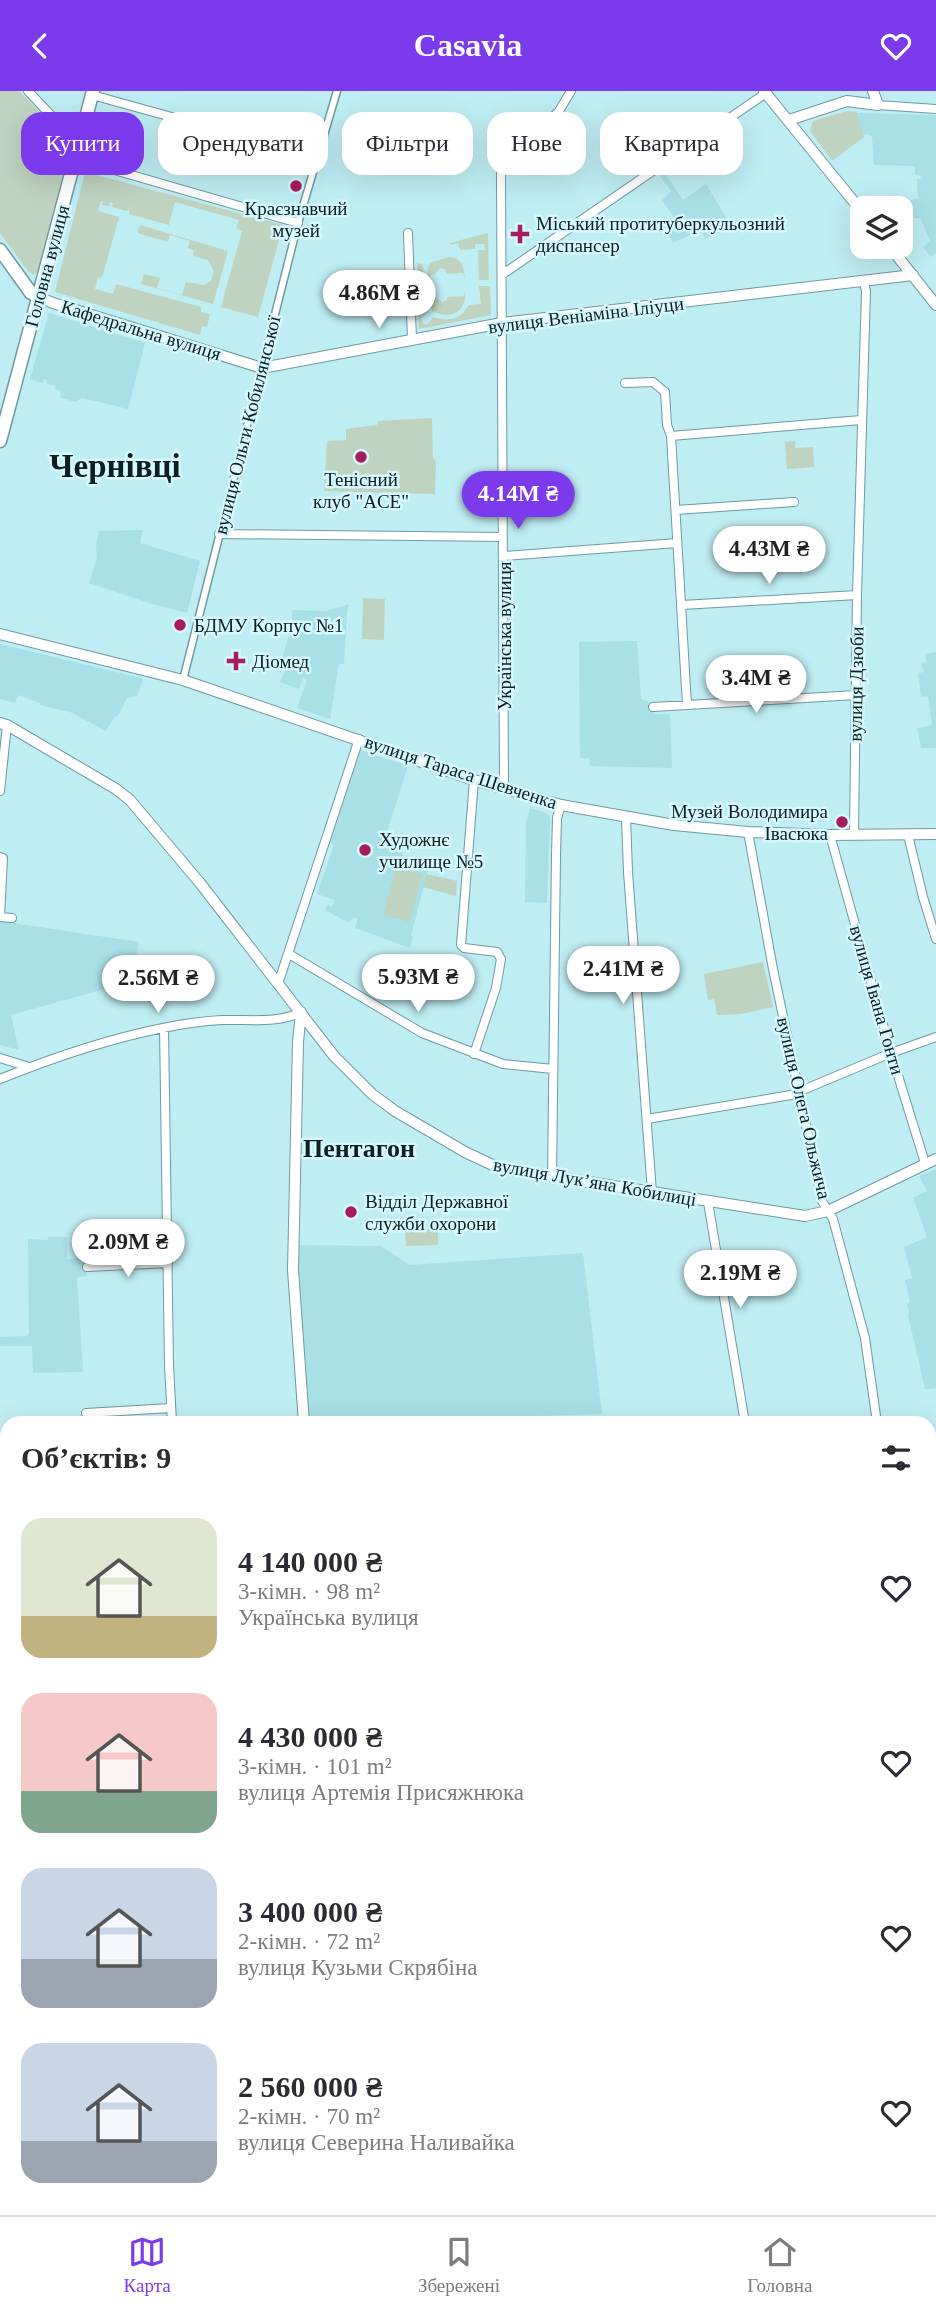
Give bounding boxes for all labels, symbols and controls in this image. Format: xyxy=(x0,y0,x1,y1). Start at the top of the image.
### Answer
icon: back xyxy=(21,27,59,65)
text: Casavia xyxy=(414,27,522,63)
icon: heart xyxy=(877,27,915,65)
chip: Купити xyxy=(21,112,144,175)
chip: Орендувати xyxy=(158,112,328,175)
chip: Фільтри xyxy=(342,112,473,175)
chip: Нове xyxy=(487,112,586,175)
chip: Квартира xyxy=(600,112,743,175)
marker: Краєзнавчий музей xyxy=(288,178,304,194)
map controls xyxy=(850,196,913,259)
button: layers xyxy=(850,196,913,259)
place label: Краєзнавчий музей xyxy=(244,198,348,241)
street label: Головна вулиця xyxy=(21,202,73,329)
place label: Міський протитуберкульозний диспансер xyxy=(536,213,785,256)
marker: Міський протитуберкульозний диспансер xyxy=(510,224,530,244)
pin: 4.86M ₴ xyxy=(314,271,444,330)
text: 4.86M ₴ xyxy=(339,280,419,305)
street label: вулиця Веніаміна Іліуци xyxy=(487,293,685,337)
street label: Кафедральна вулиця xyxy=(58,296,224,364)
street label: вулиця Ольги Кобилянської xyxy=(210,313,285,536)
district label: Чернівці xyxy=(49,448,181,484)
marker: Тенісний клуб "ACE" xyxy=(353,449,369,465)
place label: Тенісний клуб "ACE" xyxy=(313,469,409,512)
pin: 4.14M ₴ xyxy=(453,471,583,531)
text: 4.14M ₴ xyxy=(478,481,558,506)
pin: 4.43M ₴ xyxy=(704,526,834,586)
text: 4.43M ₴ xyxy=(729,536,809,561)
street label: Українська вулиця xyxy=(494,561,515,711)
place label: БДМУ Корпус №1 xyxy=(194,615,343,636)
marker: БДМУ Корпус №1 xyxy=(172,617,188,633)
street label: вулиця Дзюби xyxy=(844,626,868,742)
marker: Діомед xyxy=(226,651,246,671)
place label: Діомед xyxy=(252,651,310,672)
pin: 3.4M ₴ xyxy=(699,655,813,715)
text: 3.4M ₴ xyxy=(722,665,791,690)
street label: вулиця Тараса Шевченка xyxy=(362,731,560,813)
place label: Музей Володимира Івасюка xyxy=(671,801,829,844)
marker: Музей Володимира Івасюка xyxy=(834,814,850,830)
place label: Художнє училище №5 xyxy=(379,829,483,872)
marker: Художнє училище №5 xyxy=(357,842,373,858)
street label: вулиця Івана Гонти xyxy=(846,923,908,1077)
pin: 2.41M ₴ xyxy=(558,947,688,1006)
pin: 2.56M ₴ xyxy=(93,955,223,1015)
pin: 5.93M ₴ xyxy=(353,955,483,1014)
text: 2.41M ₴ xyxy=(583,956,663,981)
text: 5.93M ₴ xyxy=(378,964,458,989)
text: 2.56M ₴ xyxy=(118,965,198,990)
street label: вулиця Олега Ольжича xyxy=(773,1015,835,1202)
district label: Пентагон xyxy=(303,1134,415,1163)
street label: вулиця Лукʼяна Кобилиці xyxy=(492,1154,698,1210)
place label: Відділ Державної служби охорони xyxy=(365,1191,509,1234)
marker: Відділ Державної служби охорони xyxy=(343,1204,359,1220)
pin: 2.09M ₴ xyxy=(63,1219,193,1279)
text: 2.09M ₴ xyxy=(88,1229,168,1254)
pin: 2.19M ₴ xyxy=(675,1251,805,1310)
text: 2.19M ₴ xyxy=(700,1260,780,1285)
icon: filters xyxy=(877,1439,915,1477)
text: Об’єктів: 9 xyxy=(21,1441,171,1474)
text: 4 140 000 ₴ xyxy=(238,1545,382,1578)
icon: home xyxy=(77,1546,161,1630)
icon: heart xyxy=(877,1569,915,1607)
text: 3-кімн. · 98 m² xyxy=(238,1579,380,1604)
text: Українська вулиця xyxy=(238,1605,419,1630)
text: 4 430 000 ₴ xyxy=(238,1720,382,1753)
icon: home xyxy=(77,1721,161,1805)
icon: heart xyxy=(877,1744,915,1782)
text: 3-кімн. · 101 m² xyxy=(238,1754,392,1779)
text: вулиця Артемія Присяжнюка xyxy=(238,1780,524,1805)
text: 3 400 000 ₴ xyxy=(238,1895,382,1928)
icon: home xyxy=(77,1896,161,1980)
icon: heart xyxy=(877,1919,915,1957)
text: 2-кімн. · 72 m² xyxy=(238,1929,380,1954)
text: вулиця Кузьми Скрябіна xyxy=(238,1955,478,1980)
text: 2 560 000 ₴ xyxy=(238,2070,382,2103)
icon: home xyxy=(77,2071,161,2155)
icon: heart xyxy=(877,2094,915,2132)
text: 2-кімн. · 70 m² xyxy=(238,2104,380,2129)
text: вулиця Северина Наливайка xyxy=(238,2130,515,2155)
tab: Карта xyxy=(124,2233,171,2297)
tab: Збережені xyxy=(418,2233,500,2297)
tab: Головна xyxy=(747,2233,812,2297)

